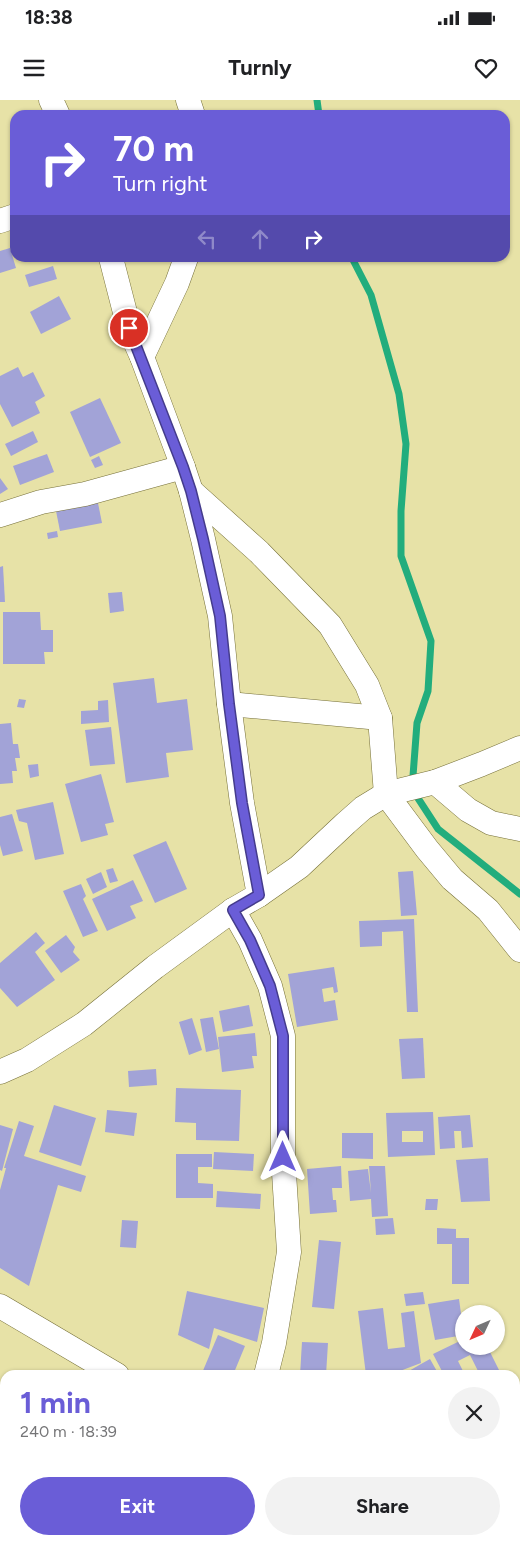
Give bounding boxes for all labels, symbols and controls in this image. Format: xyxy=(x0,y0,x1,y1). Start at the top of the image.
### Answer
text: 18:38 xyxy=(25,6,73,29)
icon: menu xyxy=(20,54,48,82)
text: Turnly xyxy=(228,54,292,81)
icon: heart xyxy=(472,54,500,82)
text: 70 m xyxy=(113,128,194,170)
icon: right xyxy=(30,130,95,195)
text: Turn right xyxy=(113,170,208,197)
icon: left xyxy=(193,225,221,253)
icon: ahead xyxy=(246,225,274,253)
icon: right xyxy=(299,225,327,253)
pin xyxy=(108,307,150,349)
icon: arrive xyxy=(115,314,143,342)
position arrow xyxy=(256,1130,308,1182)
north arrow xyxy=(455,1305,505,1355)
map controls xyxy=(455,1305,505,1355)
text: 1 min xyxy=(20,1384,91,1421)
button: close xyxy=(448,1387,500,1439)
text: 240 m · 18:39 xyxy=(20,1422,117,1441)
button: Exit xyxy=(20,1477,255,1535)
button: Share xyxy=(265,1477,500,1535)

